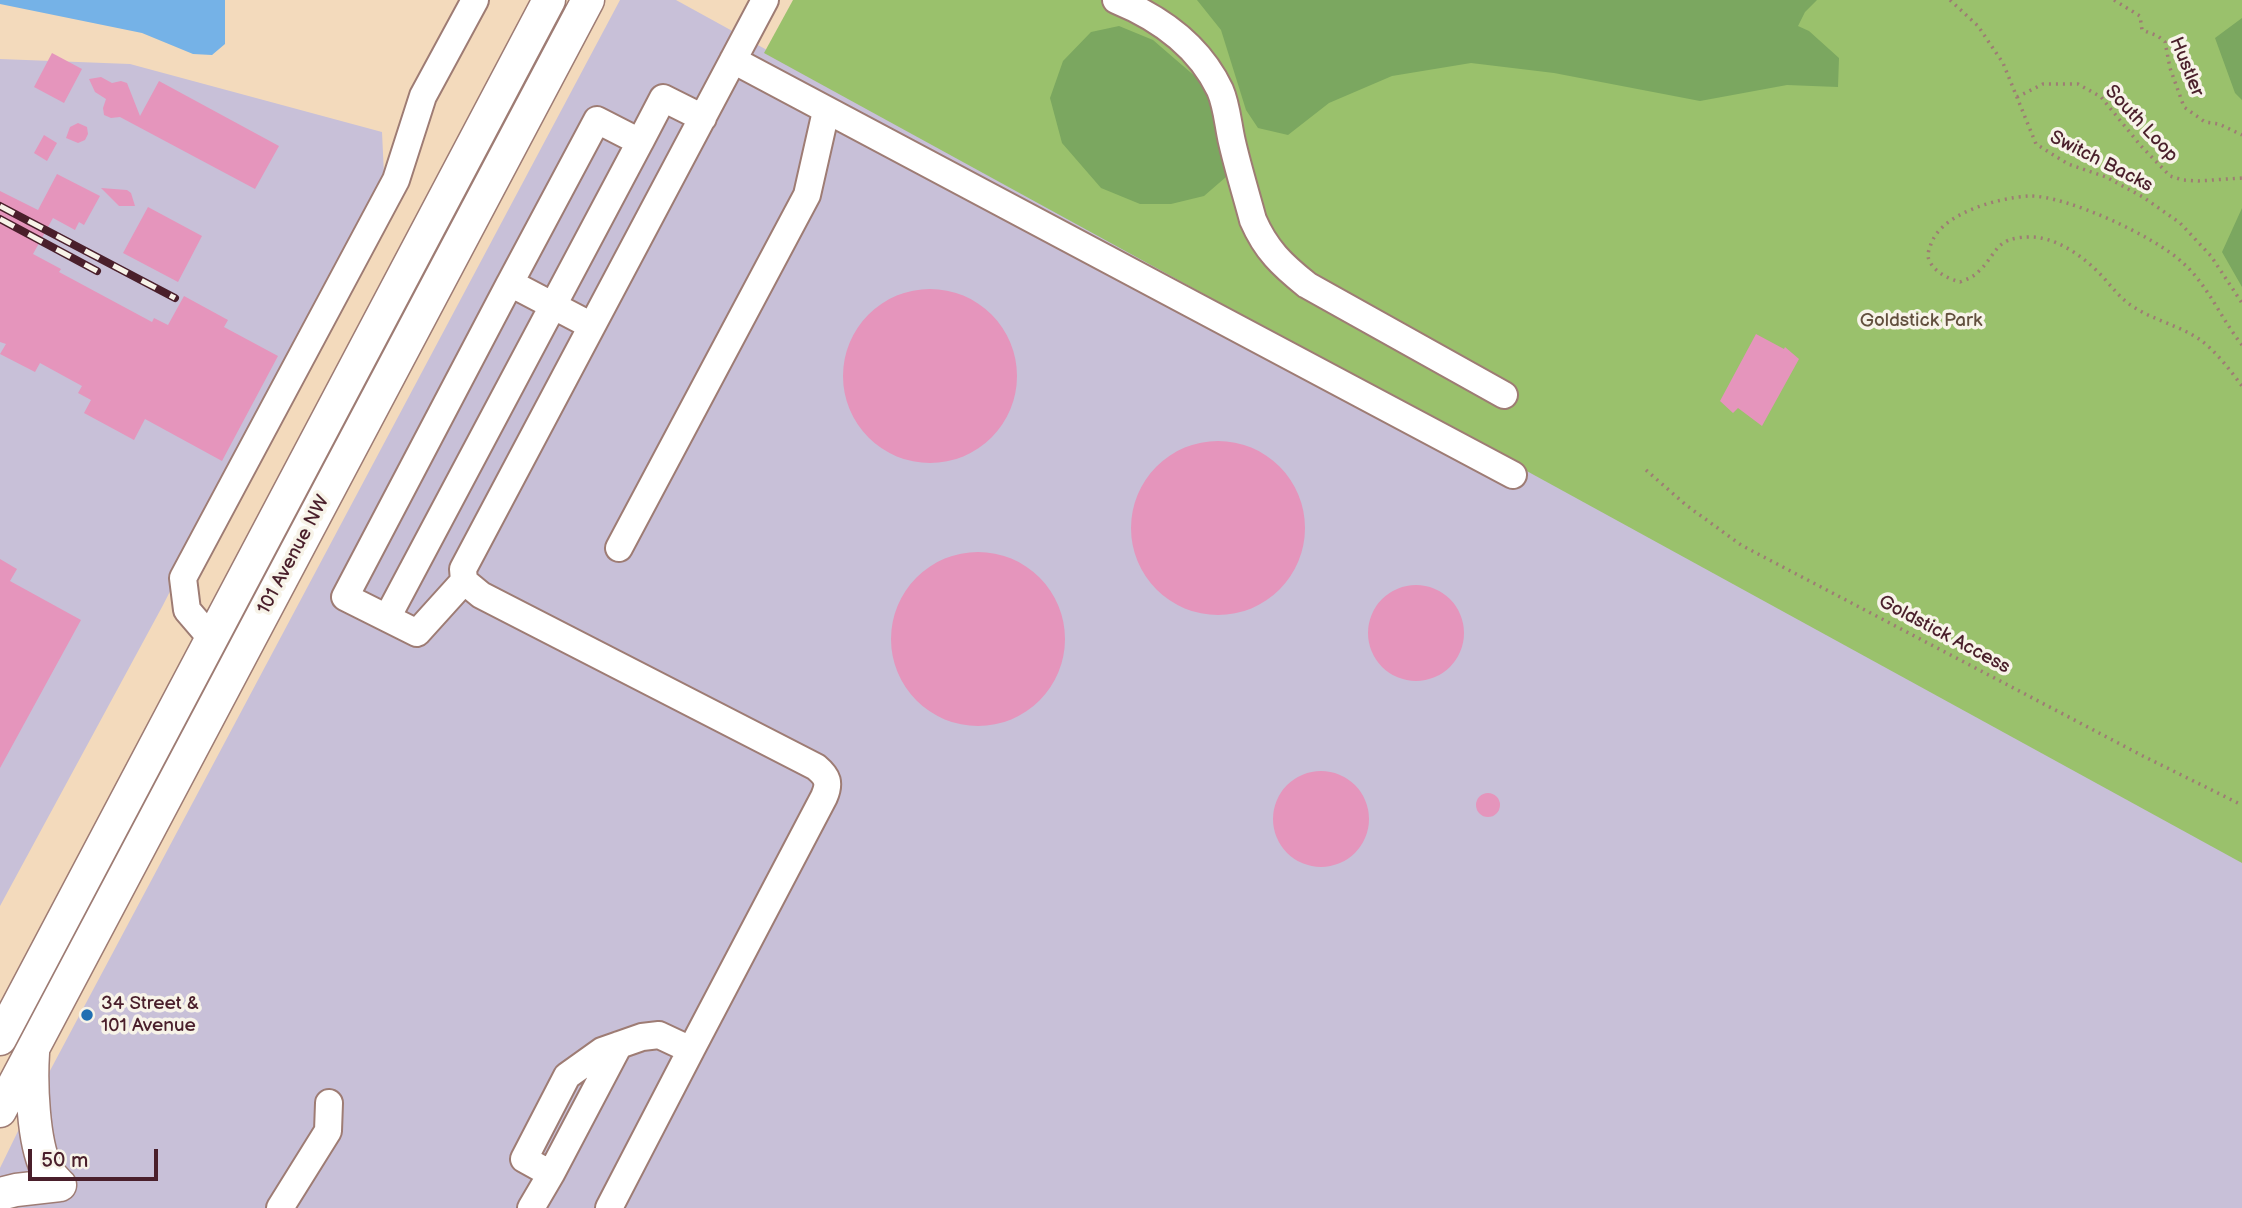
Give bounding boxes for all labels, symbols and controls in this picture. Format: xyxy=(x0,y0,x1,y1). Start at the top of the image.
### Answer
street label: Hustler xyxy=(2164,34,2208,100)
street label: South Loop xyxy=(2100,81,2182,167)
street label: Switch Backs xyxy=(2046,126,2156,198)
park label: Goldstick Park xyxy=(1860,310,1982,332)
street label: 101 Avenue NW xyxy=(253,492,335,618)
street label: Goldstick Access xyxy=(1874,591,2014,679)
place label: 34 Street & 101 Avenue xyxy=(101,993,199,1037)
marker: 34 Street & 101 Avenue xyxy=(79,1007,95,1023)
scale bar xyxy=(32,1134,161,1178)
text: 50 m xyxy=(41,1148,88,1173)

